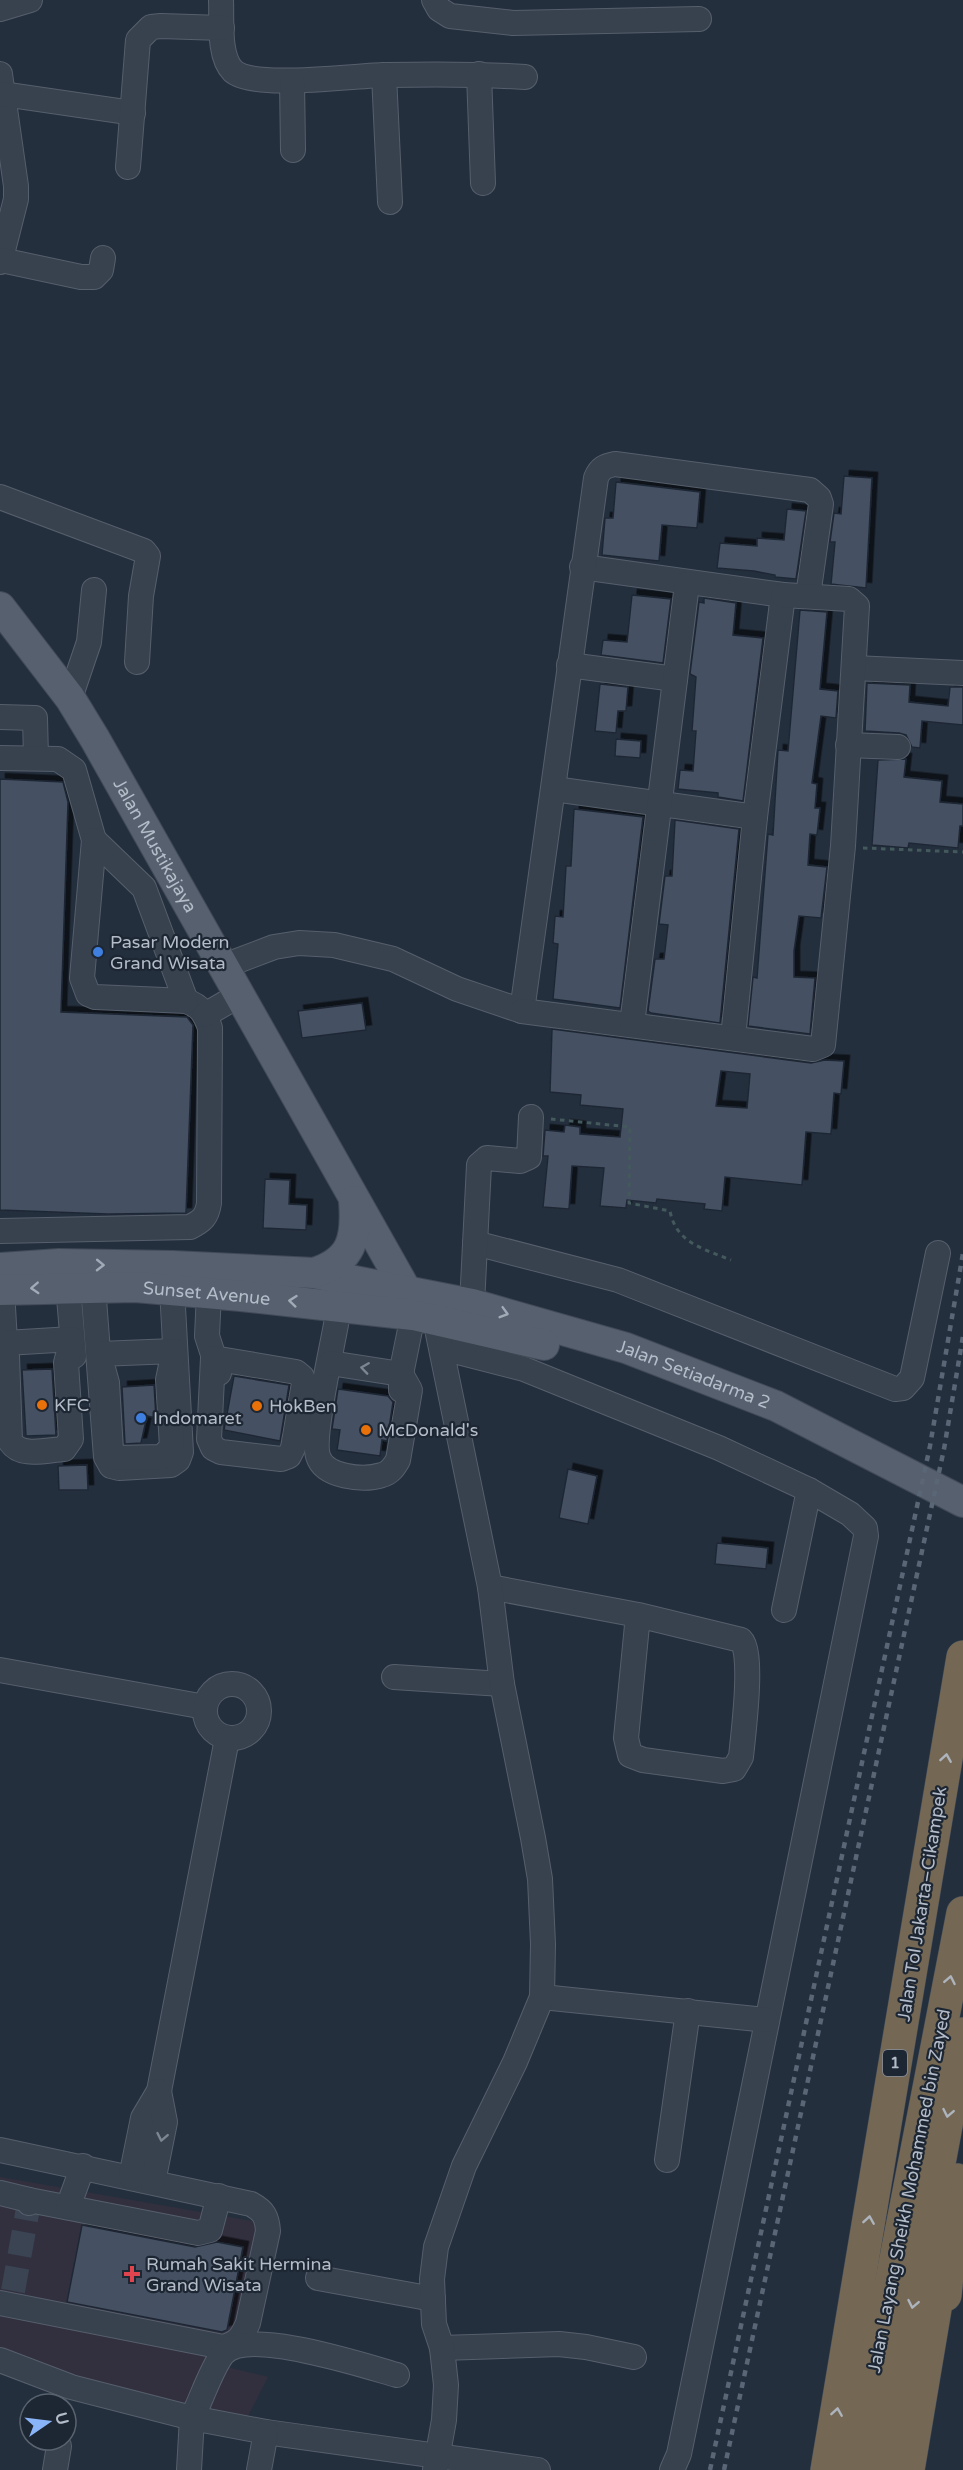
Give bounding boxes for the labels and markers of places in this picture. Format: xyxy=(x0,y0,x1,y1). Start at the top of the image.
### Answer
place label: Pasar Modern Grand Wisata xyxy=(110,931,230,974)
marker: Pasar Modern Grand Wisata xyxy=(91,945,105,959)
place label: KFC xyxy=(54,1394,89,1416)
place label: HokBen xyxy=(269,1395,337,1417)
marker: KFC xyxy=(35,1398,49,1412)
marker: HokBen xyxy=(250,1399,264,1413)
place label: Indomaret xyxy=(153,1407,242,1429)
marker: Indomaret xyxy=(134,1411,148,1425)
place label: McDonald's xyxy=(378,1419,478,1441)
marker: McDonald's xyxy=(359,1423,373,1437)
place label: Rumah Sakit Hermina Grand Wisata xyxy=(146,2253,332,2296)
marker: Rumah Sakit Hermina Grand Wisata xyxy=(123,2265,141,2283)

